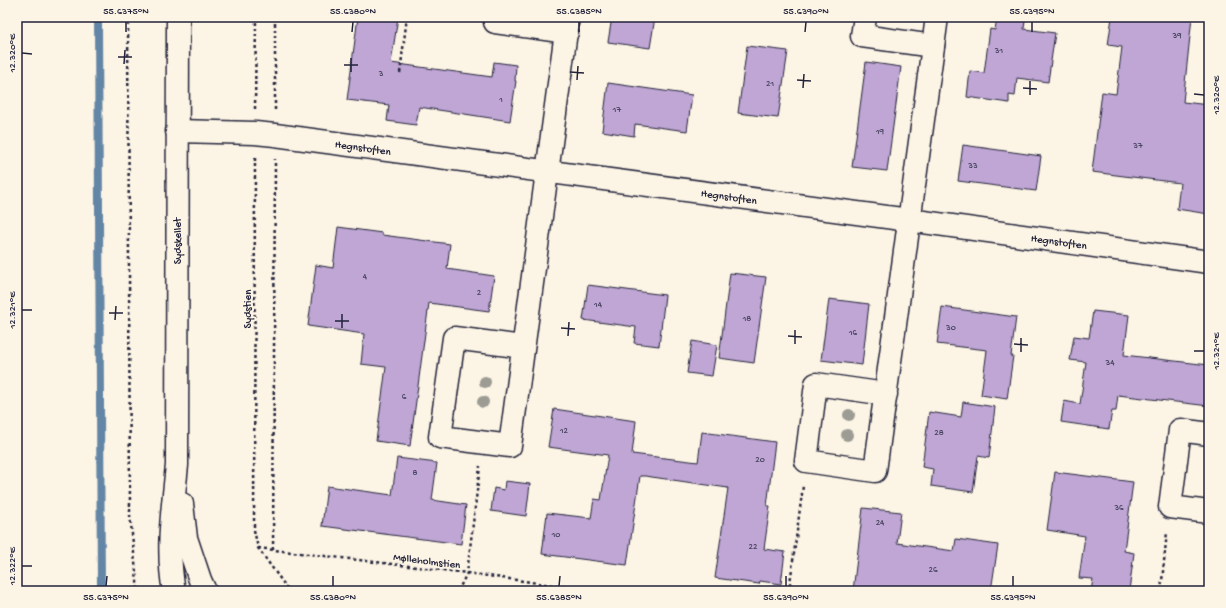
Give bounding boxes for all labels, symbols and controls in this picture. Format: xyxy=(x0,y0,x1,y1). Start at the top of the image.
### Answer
text: 55.6375°N xyxy=(103,6,149,18)
text: 55.6380°N xyxy=(330,6,377,18)
text: 55.6385°N xyxy=(556,6,602,18)
text: 55.6390°N xyxy=(783,6,829,18)
text: 55.6395°N xyxy=(1009,6,1055,18)
house number: 39 xyxy=(1171,31,1182,42)
text: 12.320°E xyxy=(7,33,19,73)
house number: 31 xyxy=(994,46,1004,57)
house number: 3 xyxy=(378,69,384,80)
text: 12.320°E xyxy=(1211,75,1223,115)
house number: 21 xyxy=(766,79,774,90)
house number: 1 xyxy=(498,95,503,106)
house number: 17 xyxy=(612,105,621,116)
house number: 19 xyxy=(875,127,885,138)
street label: Hegnstoften xyxy=(334,138,392,159)
house number: 37 xyxy=(1132,141,1143,152)
house number: 33 xyxy=(967,161,978,172)
street label: Hegnstoften xyxy=(700,187,758,208)
street label: Sydskellet xyxy=(173,216,185,264)
street label: Hegnstoften xyxy=(1030,232,1088,253)
house number: 4 xyxy=(363,272,368,283)
house number: 2 xyxy=(477,288,482,299)
street label: Sydstien xyxy=(243,289,255,328)
text: 12.321°E xyxy=(7,291,19,329)
house number: 14 xyxy=(593,300,603,311)
house number: 18 xyxy=(742,314,751,325)
house number: 30 xyxy=(945,323,956,334)
house number: 16 xyxy=(848,328,858,339)
text: 12.321°E xyxy=(1211,332,1223,370)
house number: 34 xyxy=(1105,358,1115,369)
house number: 6 xyxy=(402,392,407,403)
house number: 12 xyxy=(559,426,569,437)
house number: 28 xyxy=(934,428,944,439)
house number: 20 xyxy=(755,455,765,466)
house number: 8 xyxy=(413,468,418,479)
house number: 36 xyxy=(1113,503,1124,514)
house number: 24 xyxy=(876,518,885,529)
house number: 10 xyxy=(551,530,560,541)
house number: 22 xyxy=(749,542,758,553)
text: 12.322°E xyxy=(7,546,19,586)
street label: Mølleholmstien xyxy=(393,552,462,572)
house number: 26 xyxy=(929,565,938,576)
text: 55.6375°N xyxy=(83,592,129,604)
text: 55.6380°N xyxy=(310,592,357,604)
text: 55.6385°N xyxy=(536,592,582,604)
text: 55.6390°N xyxy=(763,592,809,604)
text: 55.6395°N xyxy=(990,592,1036,604)

